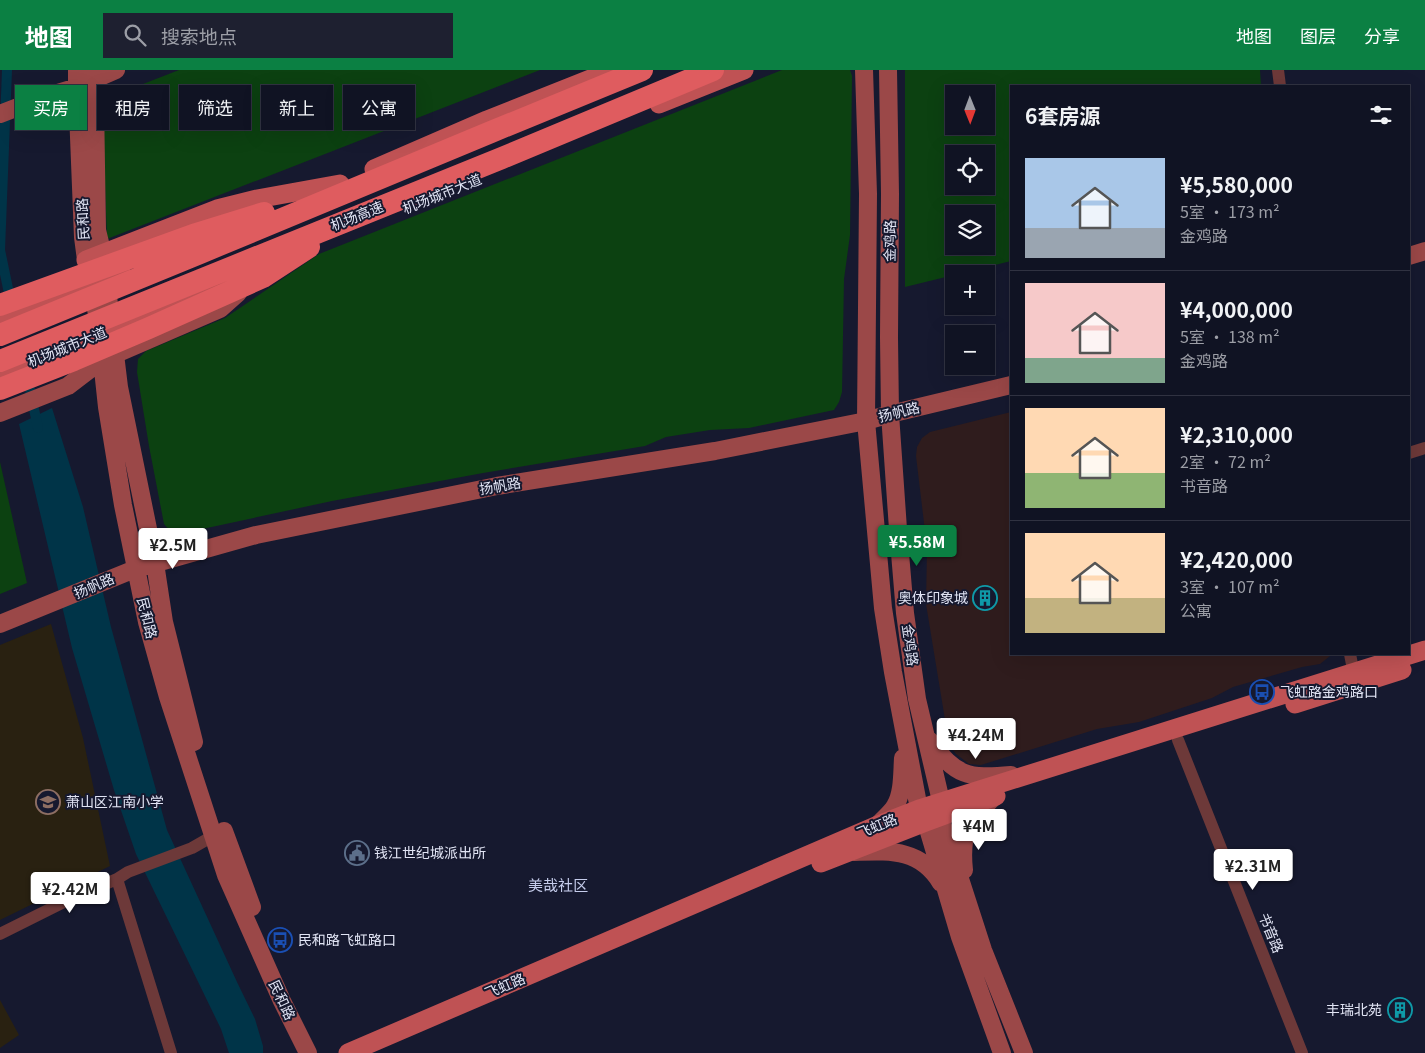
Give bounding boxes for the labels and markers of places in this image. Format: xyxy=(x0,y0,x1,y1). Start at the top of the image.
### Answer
pin: ¥5.58M xyxy=(876,524,958,567)
pin: ¥2.5M xyxy=(138,528,208,570)
building icon: 奥体印象城 xyxy=(972,585,998,611)
place label: 奥体印象城 xyxy=(898,587,968,607)
bus stop icon: 飞虹路金鸡路口 xyxy=(1249,679,1275,705)
place label: 飞虹路金鸡路口 xyxy=(1280,681,1378,701)
pin: ¥4.24M xyxy=(935,718,1017,760)
school or university icon: 萧山区江南小学 xyxy=(35,789,61,815)
place label: 萧山区江南小学 xyxy=(66,791,164,811)
pin: ¥4M xyxy=(955,808,1003,851)
public building icon: 钱江世纪城派出所 xyxy=(344,840,370,866)
place label: 钱江世纪城派出所 xyxy=(374,842,486,862)
pin: ¥2.31M xyxy=(1212,848,1294,891)
pin: ¥2.42M xyxy=(29,872,111,914)
bus stop icon: 民和路飞虹路口 xyxy=(267,927,293,953)
place label: 民和路飞虹路口 xyxy=(298,929,396,949)
building icon: 丰瑞北苑 xyxy=(1387,997,1413,1023)
place label: 丰瑞北苑 xyxy=(1326,999,1382,1019)

